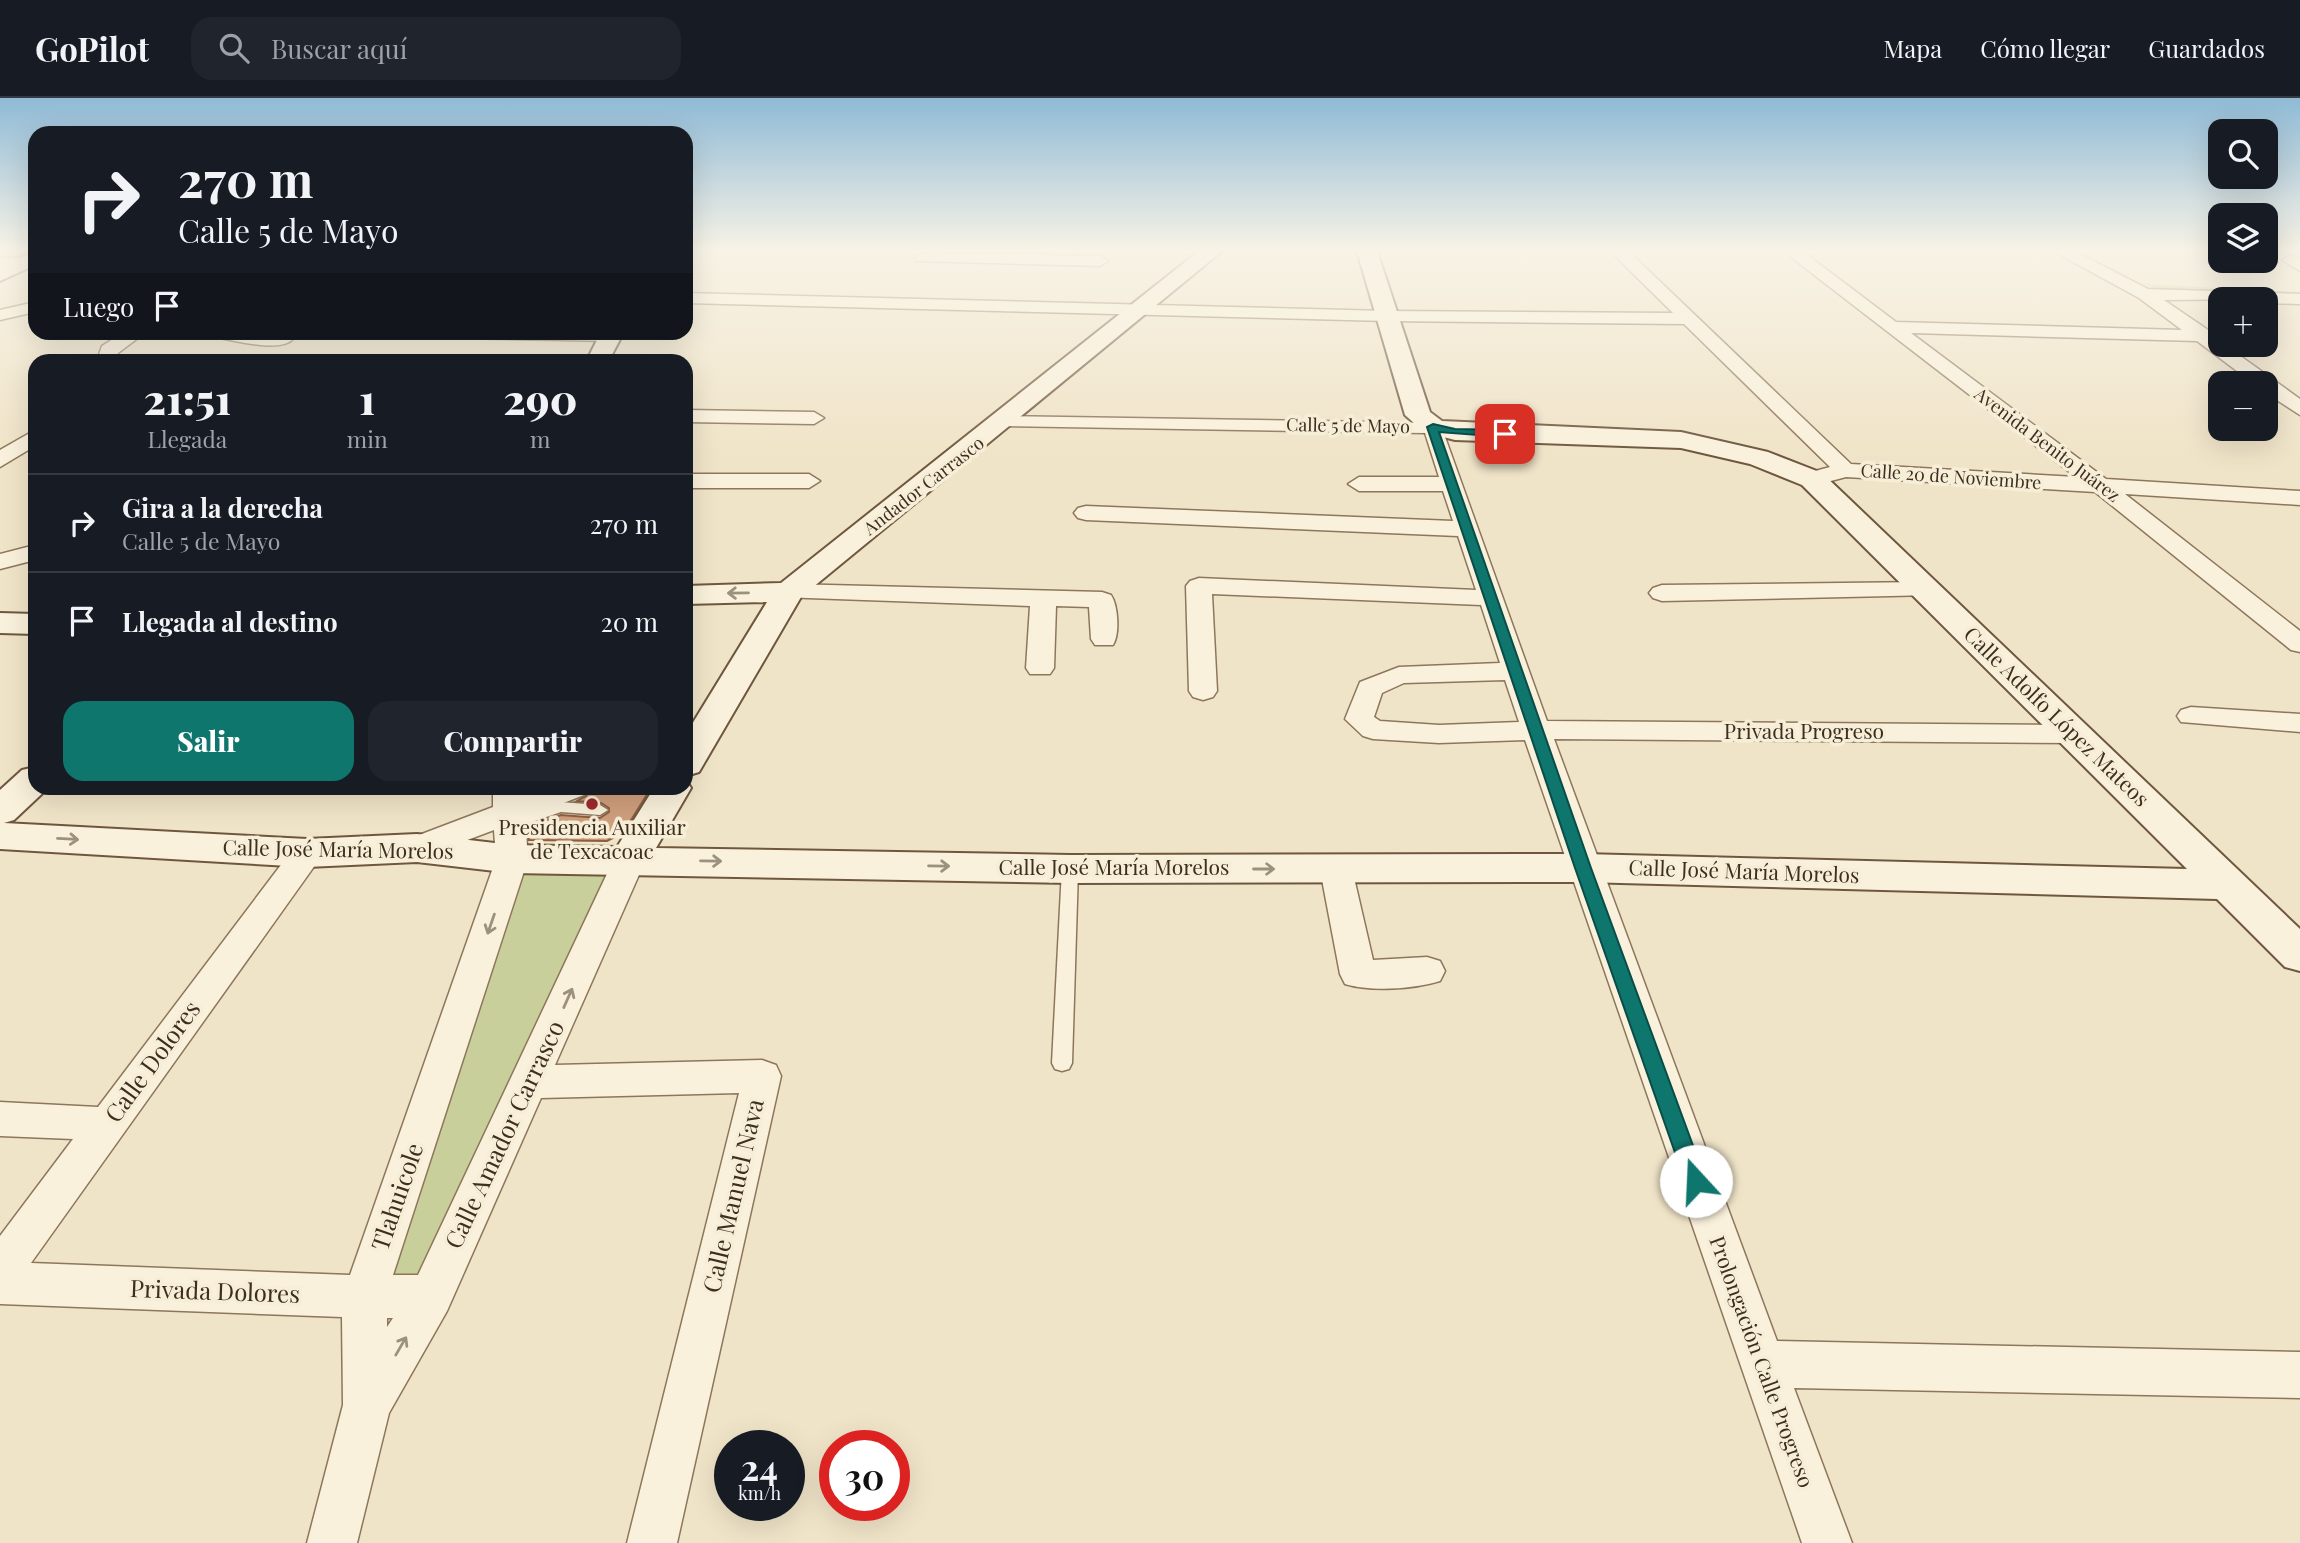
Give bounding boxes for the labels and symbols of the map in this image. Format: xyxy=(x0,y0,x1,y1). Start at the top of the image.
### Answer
street label: Avenida Benito Juárez xyxy=(1969,381,2125,507)
pin xyxy=(1475,404,1535,464)
street label: Calle 5 de Mayo xyxy=(1286,412,1410,438)
street label: Andador Carrasco xyxy=(857,430,989,541)
street label: Calle 20 de Noviembre xyxy=(1860,458,2042,494)
one-way arrow xyxy=(726,587,749,600)
street label: Calle Adolfo López Mateos xyxy=(1959,620,2156,812)
street label: Privada Progreso xyxy=(1724,716,1884,744)
marker: Presidencia Auxiliar de Texcacoac xyxy=(584,796,600,812)
place label: Presidencia Auxiliar de Texcacoac xyxy=(498,812,686,864)
street label: Calle José María Morelos xyxy=(222,832,454,864)
one-way arrow xyxy=(56,833,79,846)
street label: Calle José María Morelos xyxy=(998,852,1230,880)
street label: Calle José María Morelos xyxy=(1628,852,1860,888)
one-way arrow xyxy=(699,854,722,868)
one-way arrow xyxy=(927,860,950,873)
one-way arrow xyxy=(1252,862,1275,876)
one-way arrow xyxy=(484,912,496,934)
one-way arrow xyxy=(562,987,575,1009)
street label: Calle Dolores xyxy=(96,993,206,1128)
street label: Calle Amador Carrasco xyxy=(436,1015,570,1253)
street label: Calle Manuel Nava xyxy=(694,1096,770,1296)
street label: Tlahuicole xyxy=(363,1138,429,1255)
position arrow xyxy=(1659,1144,1733,1218)
street label: Prolongación Calle Progreso xyxy=(1704,1232,1822,1491)
street label: Privada Dolores xyxy=(130,1271,301,1309)
one-way arrow xyxy=(395,1337,409,1357)
speed limit sign: 30 xyxy=(819,1430,910,1521)

